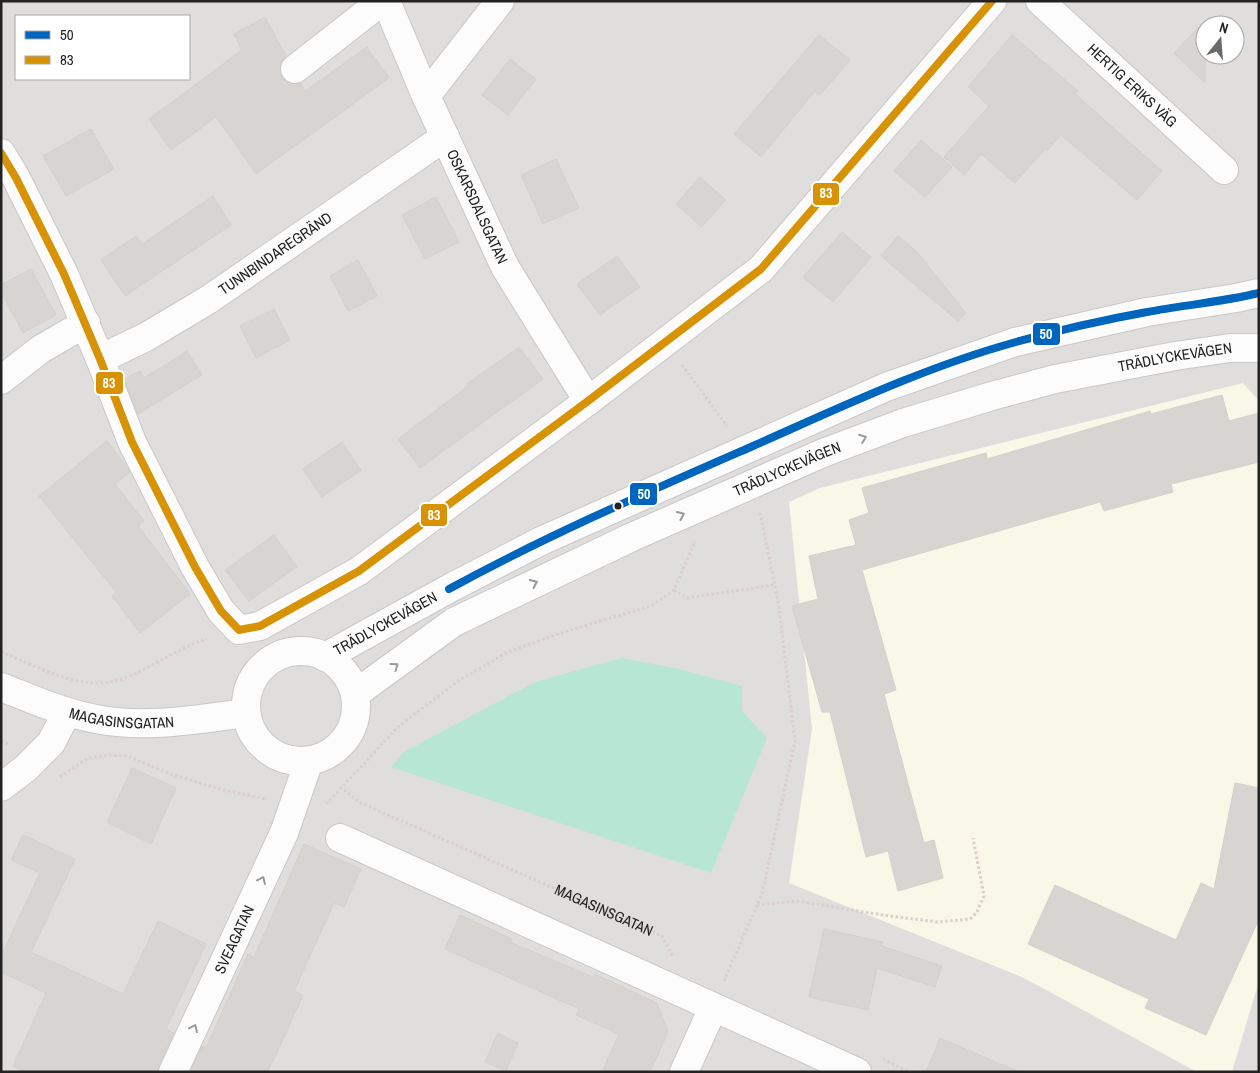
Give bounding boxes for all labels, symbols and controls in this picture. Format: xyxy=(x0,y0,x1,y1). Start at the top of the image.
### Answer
legend xyxy=(15,15,190,80)
north arrow xyxy=(1195,15,1245,65)
text: N xyxy=(1217,18,1230,37)
text: 50 xyxy=(60,24,74,45)
street label: HERTIG ERIKS VÄG xyxy=(1083,38,1182,132)
text: 83 xyxy=(60,49,74,70)
street label: OSKARSDALSGATAN xyxy=(442,146,513,267)
line badge: 83 xyxy=(812,182,840,206)
text: 83 xyxy=(820,184,832,202)
street label: TUNNBINDAREGRÄND xyxy=(214,207,336,300)
line badge: 50 xyxy=(1032,322,1061,346)
text: 50 xyxy=(1040,325,1052,343)
street label: TRÄDLYCKEVÄGEN xyxy=(1116,337,1233,377)
line badge: 83 xyxy=(95,371,124,395)
text: 83 xyxy=(103,374,115,392)
one-way arrow xyxy=(858,434,867,444)
street label: TRÄDLYCKEVÄGEN xyxy=(730,436,844,501)
line badge: 50 xyxy=(629,482,658,506)
text: 50 xyxy=(638,485,650,503)
unlabelled marker xyxy=(613,501,623,511)
line badge: 83 xyxy=(420,503,448,527)
text: 83 xyxy=(428,506,440,524)
one-way arrow xyxy=(676,511,685,522)
one-way arrow xyxy=(529,579,538,589)
street label: TRÄDLYCKEVÄGEN xyxy=(330,586,441,660)
one-way arrow xyxy=(389,662,398,672)
street label: MAGASINSGATAN xyxy=(67,702,175,733)
one-way arrow xyxy=(255,876,266,885)
street label: MAGASINSGATAN xyxy=(552,879,657,941)
street label: SVEAGATAN xyxy=(209,902,259,977)
one-way arrow xyxy=(187,1024,197,1033)

